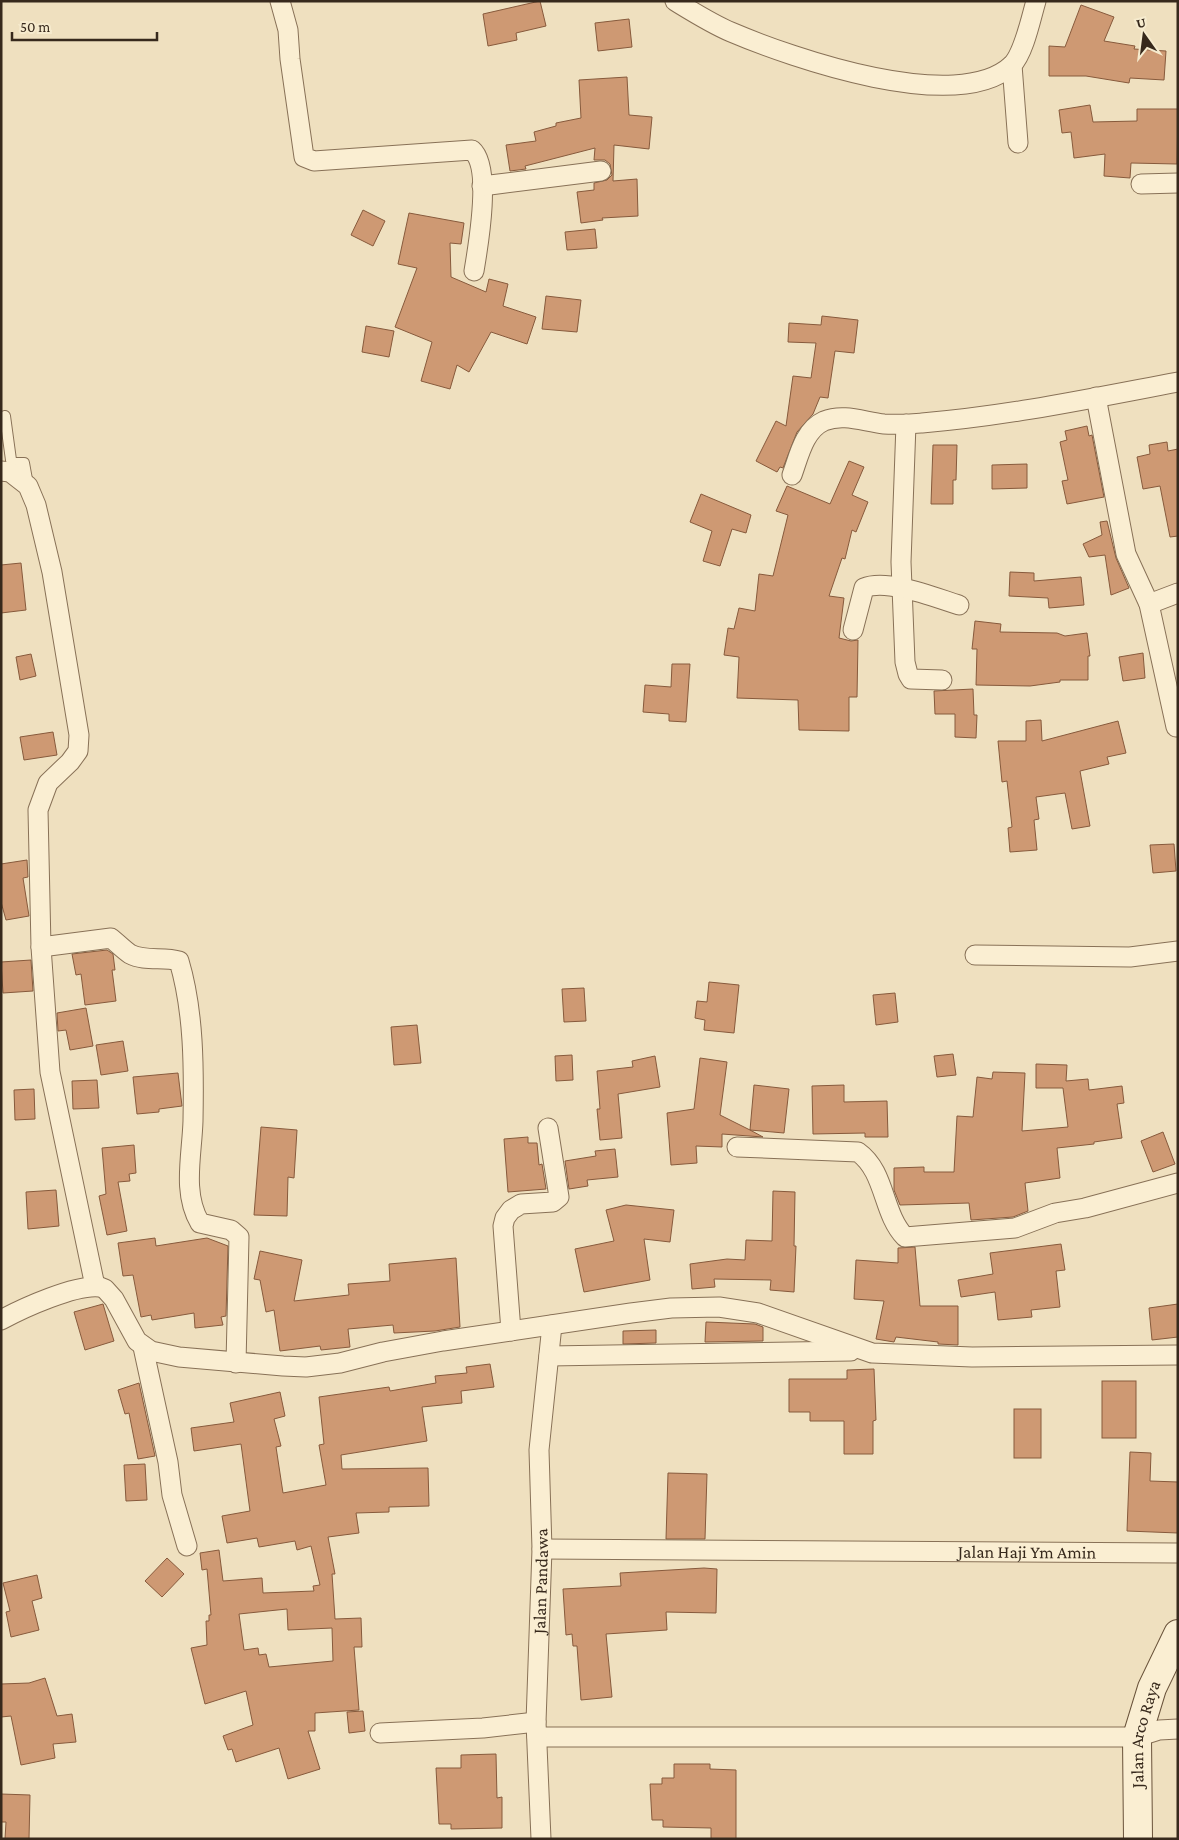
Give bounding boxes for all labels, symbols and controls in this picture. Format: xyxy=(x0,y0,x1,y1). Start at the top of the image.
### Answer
scale bar xyxy=(12,10,158,42)
north arrow xyxy=(1119,10,1169,60)
text: U xyxy=(1134,13,1148,31)
text: 50 m xyxy=(20,19,50,35)
street label: Jalan Pandawa xyxy=(529,1528,552,1636)
street label: Jalan Haji Ym Amin xyxy=(956,1542,1097,1563)
street label: Jalan Arco Raya xyxy=(1127,1677,1164,1790)

